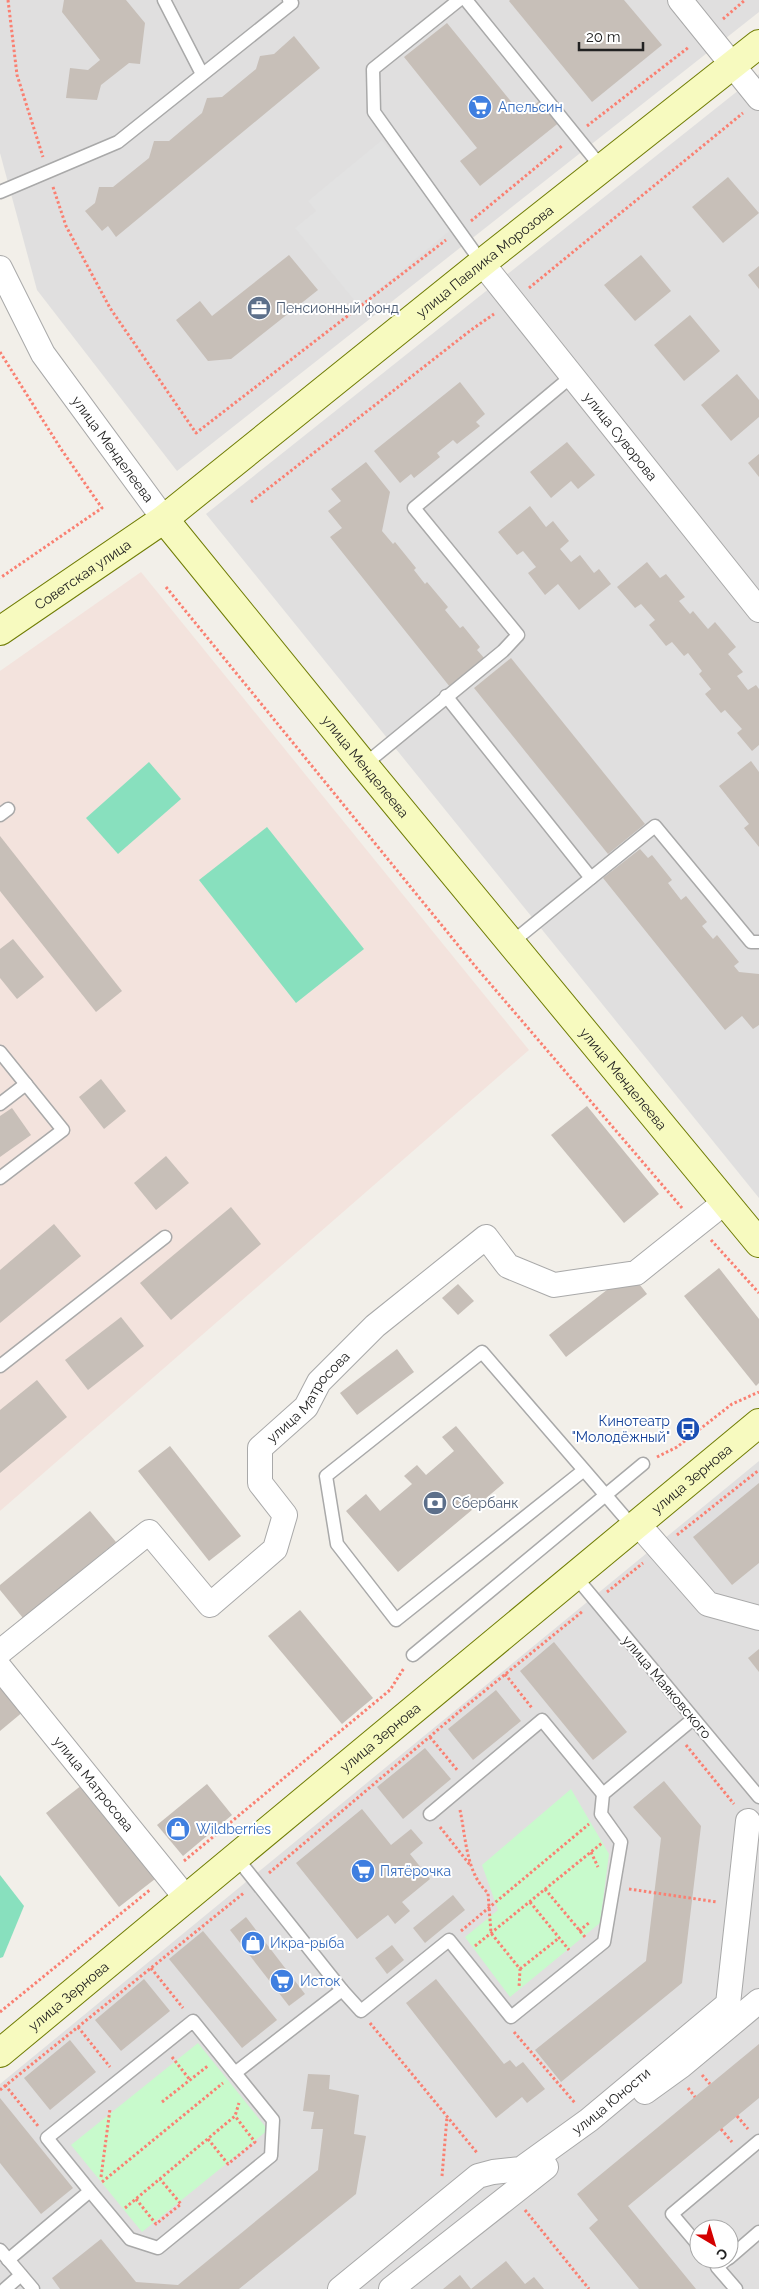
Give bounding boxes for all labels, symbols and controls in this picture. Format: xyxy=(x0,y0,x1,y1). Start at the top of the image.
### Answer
scale bar xyxy=(579,20,643,52)
text: 20 m xyxy=(586,28,621,46)
supermarket icon: Апельсин xyxy=(467,94,493,120)
place label: Апельсин xyxy=(498,99,563,115)
street label: улица Павлика Морозова xyxy=(413,202,556,321)
office icon: Пенсионный фонд xyxy=(246,295,272,321)
place label: Пенсионный фонд xyxy=(276,300,399,316)
street label: улица Суворова xyxy=(580,389,661,484)
street label: улица Менделеева xyxy=(68,393,157,505)
street label: Советская улица xyxy=(31,536,134,613)
street label: улица Менделеева xyxy=(319,712,412,821)
street label: улица Менделеева xyxy=(576,1024,670,1133)
street label: улица Матросова xyxy=(264,1348,353,1446)
place label: Кинотеатр "Молодёжный" xyxy=(572,1413,670,1445)
bus stop icon: Кинотеатр "Молодёжный" xyxy=(675,1416,701,1442)
street label: улица Зернова xyxy=(648,1441,735,1517)
bank icon: Сбербанк xyxy=(422,1490,448,1516)
place label: Сбербанк xyxy=(452,1495,519,1511)
street label: улица Маяковского xyxy=(619,1632,715,1742)
street label: улица Зернова xyxy=(337,1700,423,1775)
street label: улица Матросова xyxy=(50,1733,137,1835)
shop icon: Wildberries xyxy=(165,1816,191,1842)
place label: Wildberries xyxy=(196,1821,271,1837)
supermarket icon: Пятёрочка xyxy=(350,1858,376,1884)
place label: Пятёрочка xyxy=(380,1863,451,1879)
shop icon: Икра-рыба xyxy=(240,1930,266,1956)
place label: Икра-рыба xyxy=(270,1935,344,1951)
street label: улица Зернова xyxy=(25,1958,112,2034)
supermarket icon: Исток xyxy=(269,1968,295,1994)
place label: Исток xyxy=(300,1973,341,1989)
street label: улица Юности xyxy=(569,2064,653,2138)
north arrow xyxy=(689,2219,739,2269)
text: С xyxy=(713,2245,731,2264)

